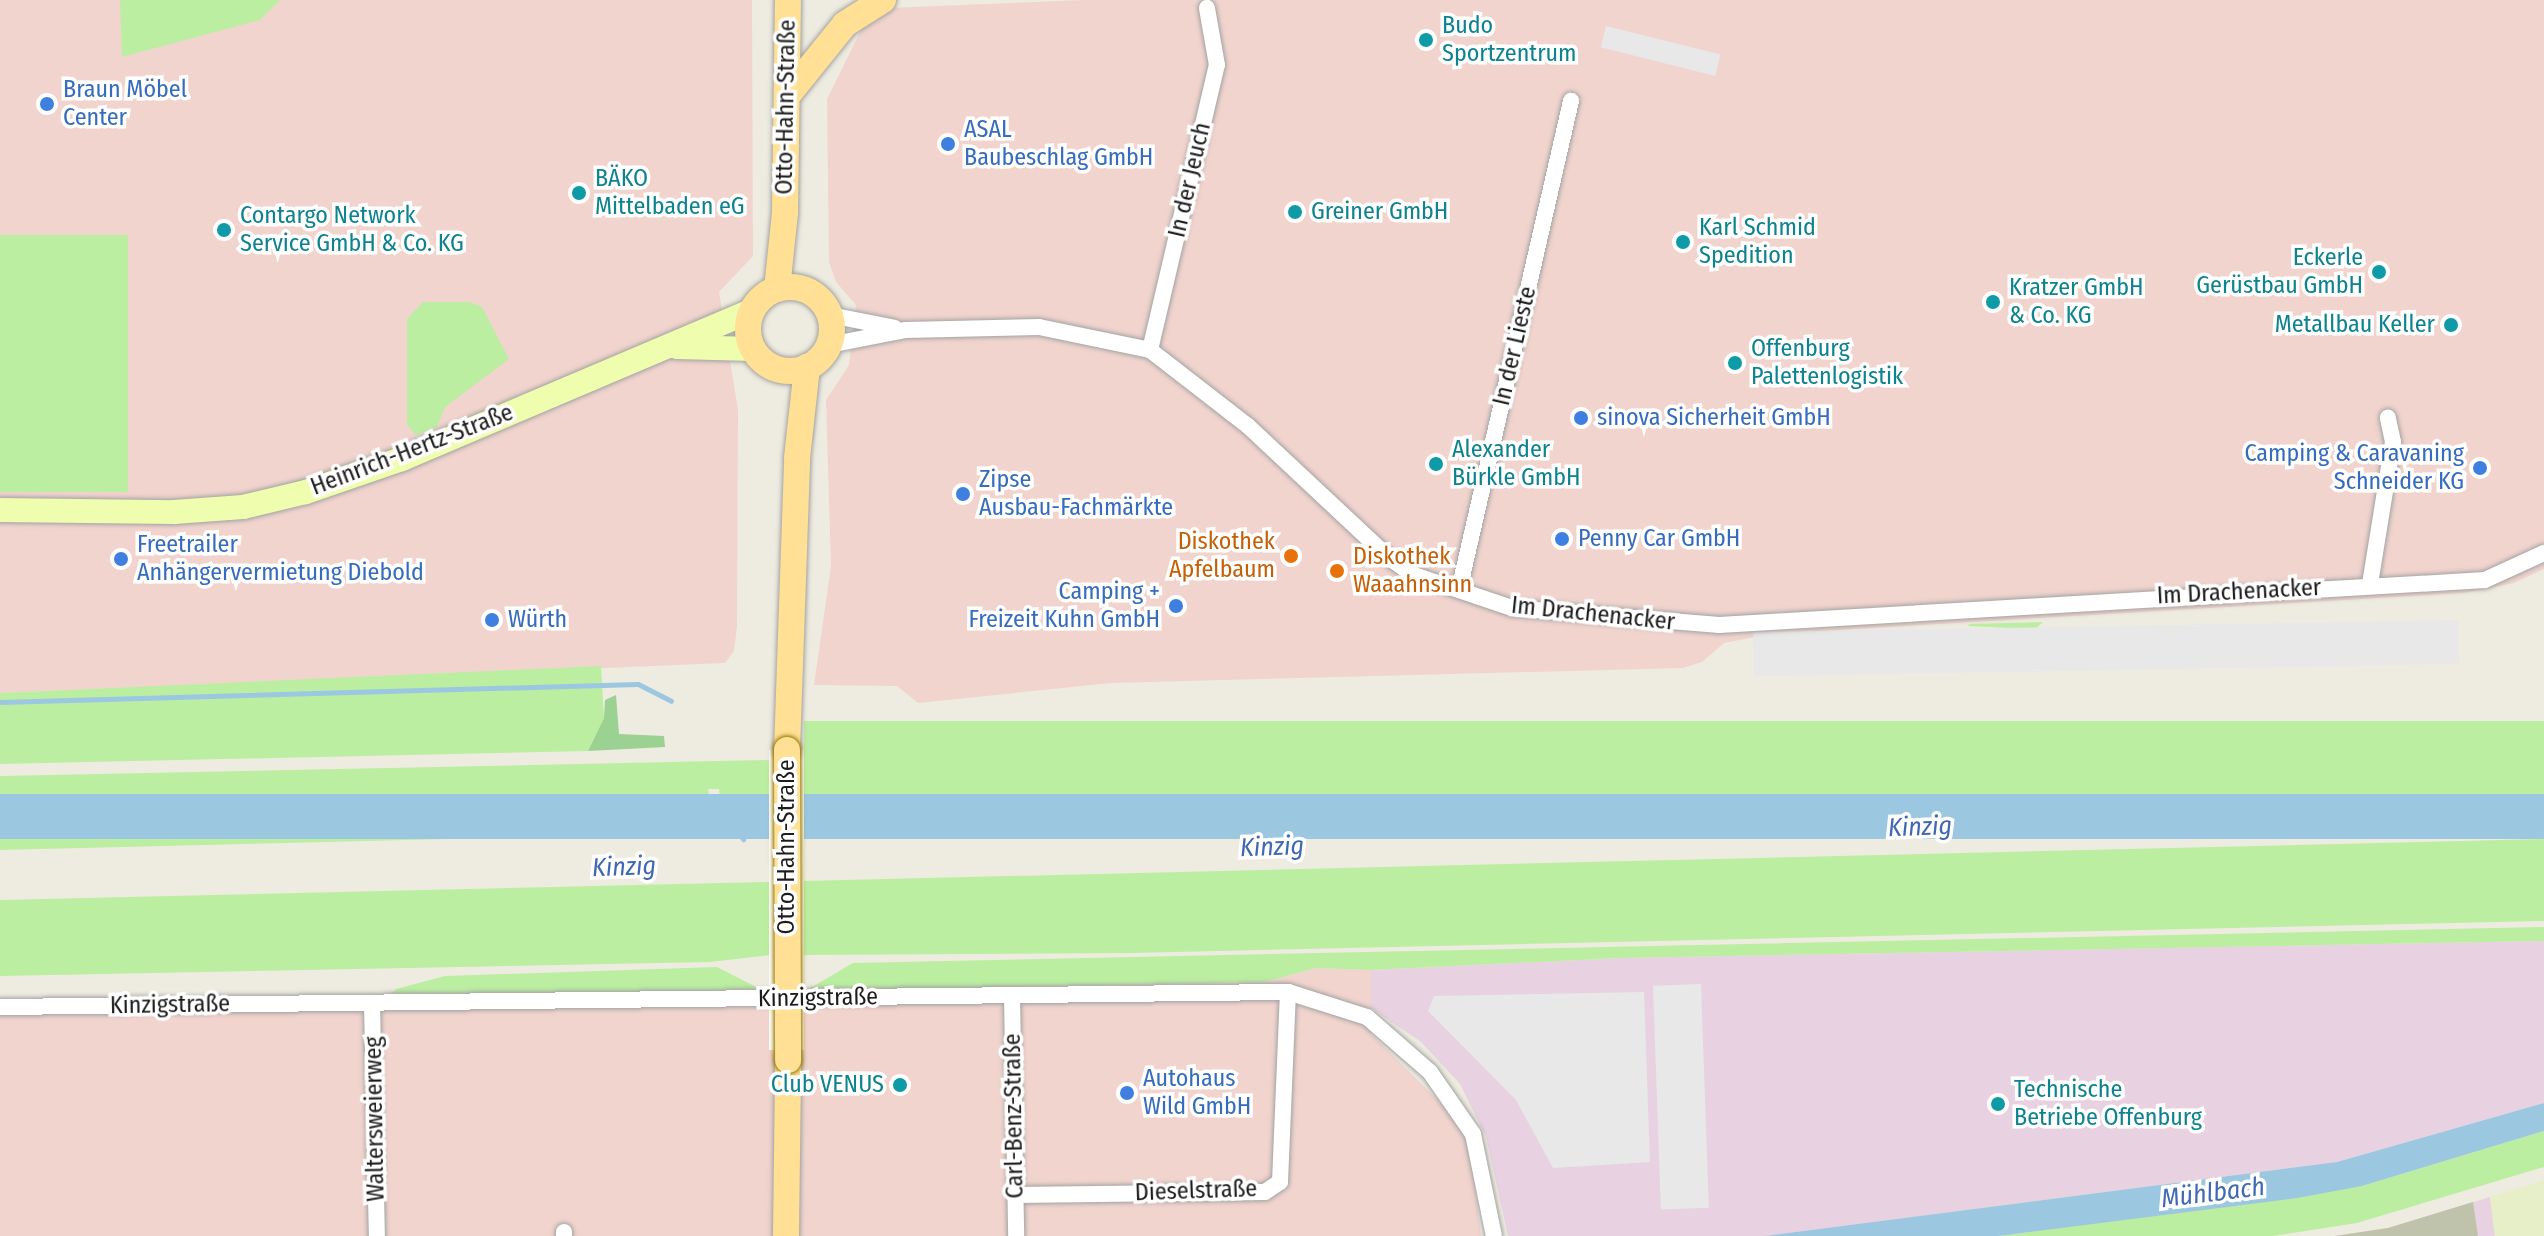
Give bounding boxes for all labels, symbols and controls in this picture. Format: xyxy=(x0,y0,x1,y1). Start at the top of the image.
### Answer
place label: Budo Sportzentrum xyxy=(1442,12,1577,68)
street label: Otto-Hahn-Straße xyxy=(770,19,802,195)
marker: Budo Sportzentrum xyxy=(1417,31,1435,49)
place label: Braun Möbel Center xyxy=(63,76,187,132)
marker: Braun Möbel Center xyxy=(38,95,56,113)
place label: ASAL Baubeschlag GmbH xyxy=(964,116,1153,172)
street label: In der Jeuch xyxy=(1163,120,1217,240)
marker: ASAL Baubeschlag GmbH xyxy=(939,135,957,153)
place label: BÄKO Mittelbaden eG xyxy=(595,165,745,221)
marker: BÄKO Mittelbaden eG xyxy=(570,184,588,202)
place label: Greiner GmbH xyxy=(1311,198,1448,226)
place label: Contargo Network Service GmbH & Co. KG xyxy=(240,202,464,258)
marker: Greiner GmbH xyxy=(1286,203,1304,221)
place label: Karl Schmid Spedition xyxy=(1699,214,1816,270)
marker: Contargo Network Service GmbH & Co. KG xyxy=(215,221,233,239)
marker: Karl Schmid Spedition xyxy=(1674,233,1692,251)
place label: Eckerle Gerüstbau GmbH xyxy=(2196,244,2363,300)
marker: Eckerle Gerüstbau GmbH xyxy=(2370,263,2388,281)
place label: Kratzer GmbH & Co. KG xyxy=(2009,274,2144,330)
street label: In der Lieste xyxy=(1487,284,1543,408)
marker: Kratzer GmbH & Co. KG xyxy=(1984,293,2002,311)
place label: Metallbau Keller xyxy=(2275,311,2435,339)
marker: Metallbau Keller xyxy=(2442,316,2460,334)
place label: Offenburg Palettenlogistik xyxy=(1751,335,1903,391)
marker: Offenburg Palettenlogistik xyxy=(1726,354,1744,372)
street label: Heinrich-Hertz-Straße xyxy=(307,398,517,502)
place label: sinova Sicherheit GmbH xyxy=(1597,404,1831,432)
marker: sinova Sicherheit GmbH xyxy=(1572,409,1590,427)
place label: Alexander Bürkle GmbH xyxy=(1452,436,1580,492)
place label: Camping & Caravaning Schneider KG xyxy=(2244,440,2464,496)
marker: Alexander Bürkle GmbH xyxy=(1427,455,1445,473)
marker: Camping & Caravaning Schneider KG xyxy=(2471,459,2489,477)
place label: Zipse Ausbau-Fachmärkte xyxy=(979,466,1173,522)
marker: Zipse Ausbau-Fachmärkte xyxy=(954,485,972,503)
place label: Penny Car GmbH xyxy=(1578,525,1740,553)
place label: Diskothek Apfelbaum xyxy=(1169,528,1275,584)
marker: Penny Car GmbH xyxy=(1553,530,1571,548)
place label: Freetrailer Anhängervermietung Diebold xyxy=(137,531,424,587)
place label: Diskothek Waaahnsinn xyxy=(1353,543,1472,599)
marker: Diskothek Apfelbaum xyxy=(1282,547,1300,565)
marker: Freetrailer Anhängervermietung Diebold xyxy=(112,550,130,568)
marker: Diskothek Waaahnsinn xyxy=(1328,562,1346,580)
street label: Im Drachenacker xyxy=(2156,573,2322,611)
place label: Camping + Freizeit Kuhn GmbH xyxy=(969,578,1160,634)
street label: Im Drachenacker xyxy=(1510,591,1676,637)
marker: Camping + Freizeit Kuhn GmbH xyxy=(1167,597,1185,615)
place label: Würth xyxy=(508,606,567,634)
marker: Würth xyxy=(483,611,501,629)
street label: Otto-Hahn-Straße xyxy=(773,759,801,935)
water label: Kinzig xyxy=(1887,810,1953,844)
water label: Kinzig xyxy=(1239,830,1305,864)
water label: Kinzig xyxy=(591,850,657,884)
street label: Kinzigstraße xyxy=(758,983,878,1013)
street label: Kinzigstraße xyxy=(110,990,230,1020)
street label: Carl-Benz-Straße xyxy=(998,1033,1030,1199)
street label: Waltersweierweg xyxy=(359,1036,391,1202)
place label: Autohaus Wild GmbH xyxy=(1143,1065,1251,1121)
place label: Club VENUS xyxy=(771,1071,884,1099)
marker: Club VENUS xyxy=(891,1076,909,1094)
place label: Technische Betriebe Offenburg xyxy=(2014,1076,2202,1132)
marker: Autohaus Wild GmbH xyxy=(1118,1084,1136,1102)
marker: Technische Betriebe Offenburg xyxy=(1989,1095,2007,1113)
water label: Mühlbach xyxy=(2159,1171,2267,1215)
street label: Dieselstraße xyxy=(1134,1174,1258,1208)

